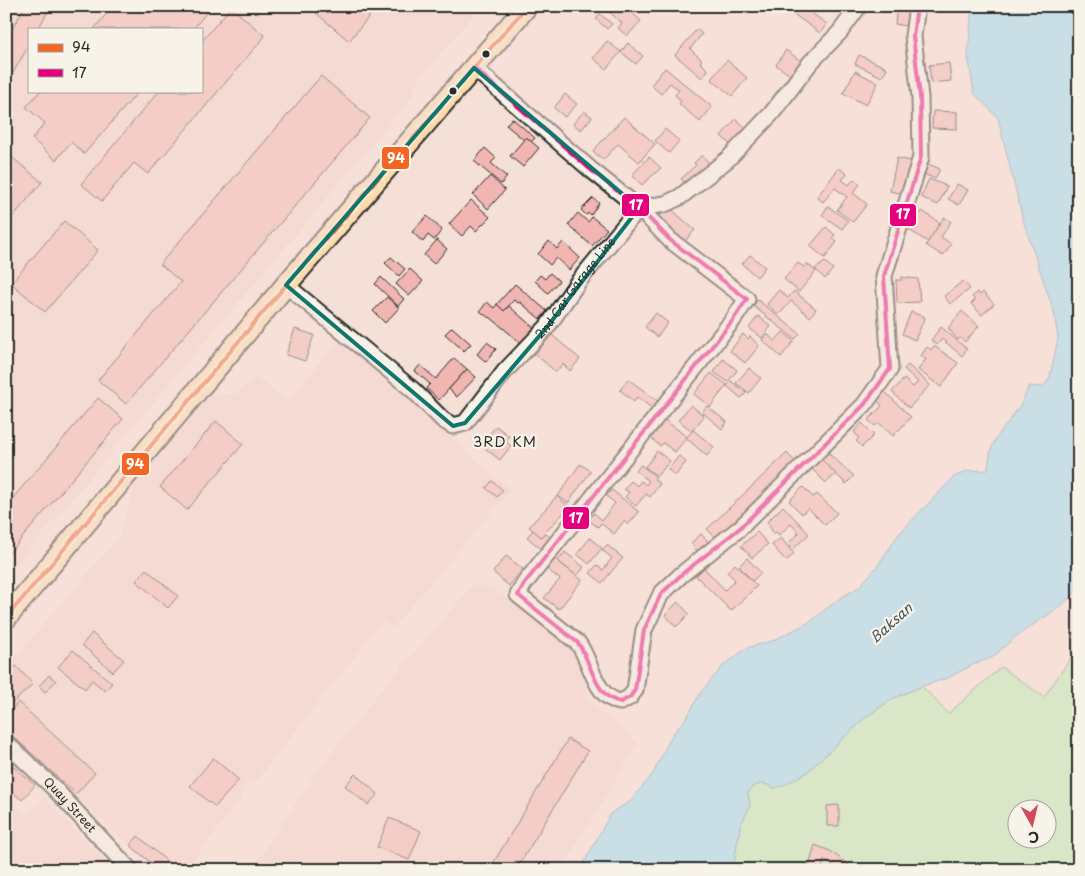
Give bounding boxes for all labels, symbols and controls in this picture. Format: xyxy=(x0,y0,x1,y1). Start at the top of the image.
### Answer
legend xyxy=(28,28,202,92)
text: 94 xyxy=(72,34,91,57)
unlabelled marker xyxy=(481,49,491,59)
text: 17 xyxy=(72,60,87,83)
unlabelled marker xyxy=(448,86,458,96)
line badge: 94 xyxy=(381,146,410,170)
text: 94 xyxy=(387,147,405,168)
line badge: 17 xyxy=(621,193,650,217)
text: 17 xyxy=(629,194,644,215)
line badge: 17 xyxy=(889,203,917,227)
text: 17 xyxy=(896,203,911,224)
street label: 2nd Car Garage Line xyxy=(530,233,620,342)
district label: 3RD KM xyxy=(473,431,537,452)
line badge: 94 xyxy=(121,452,150,476)
text: 94 xyxy=(126,453,144,474)
line badge: 17 xyxy=(562,506,590,530)
text: 17 xyxy=(569,507,584,528)
water label: Baksan xyxy=(865,597,917,648)
street label: Quay Street xyxy=(40,773,101,836)
north arrow xyxy=(1008,798,1058,848)
text: С xyxy=(1027,826,1041,848)

